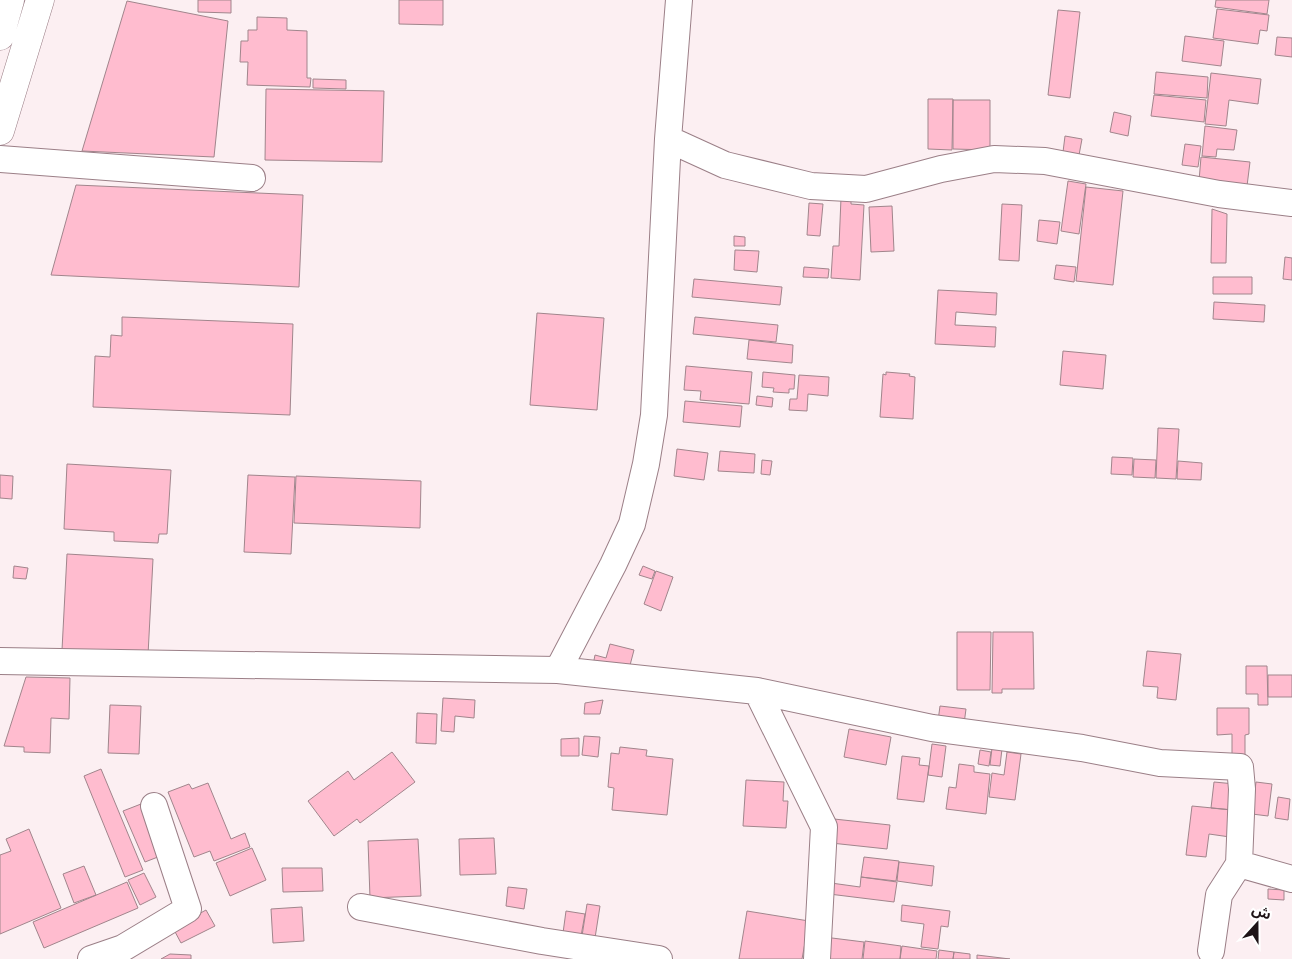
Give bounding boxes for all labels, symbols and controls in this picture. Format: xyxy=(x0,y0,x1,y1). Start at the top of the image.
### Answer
north arrow xyxy=(1232,899,1282,949)
text: ش xyxy=(1249,901,1273,924)

